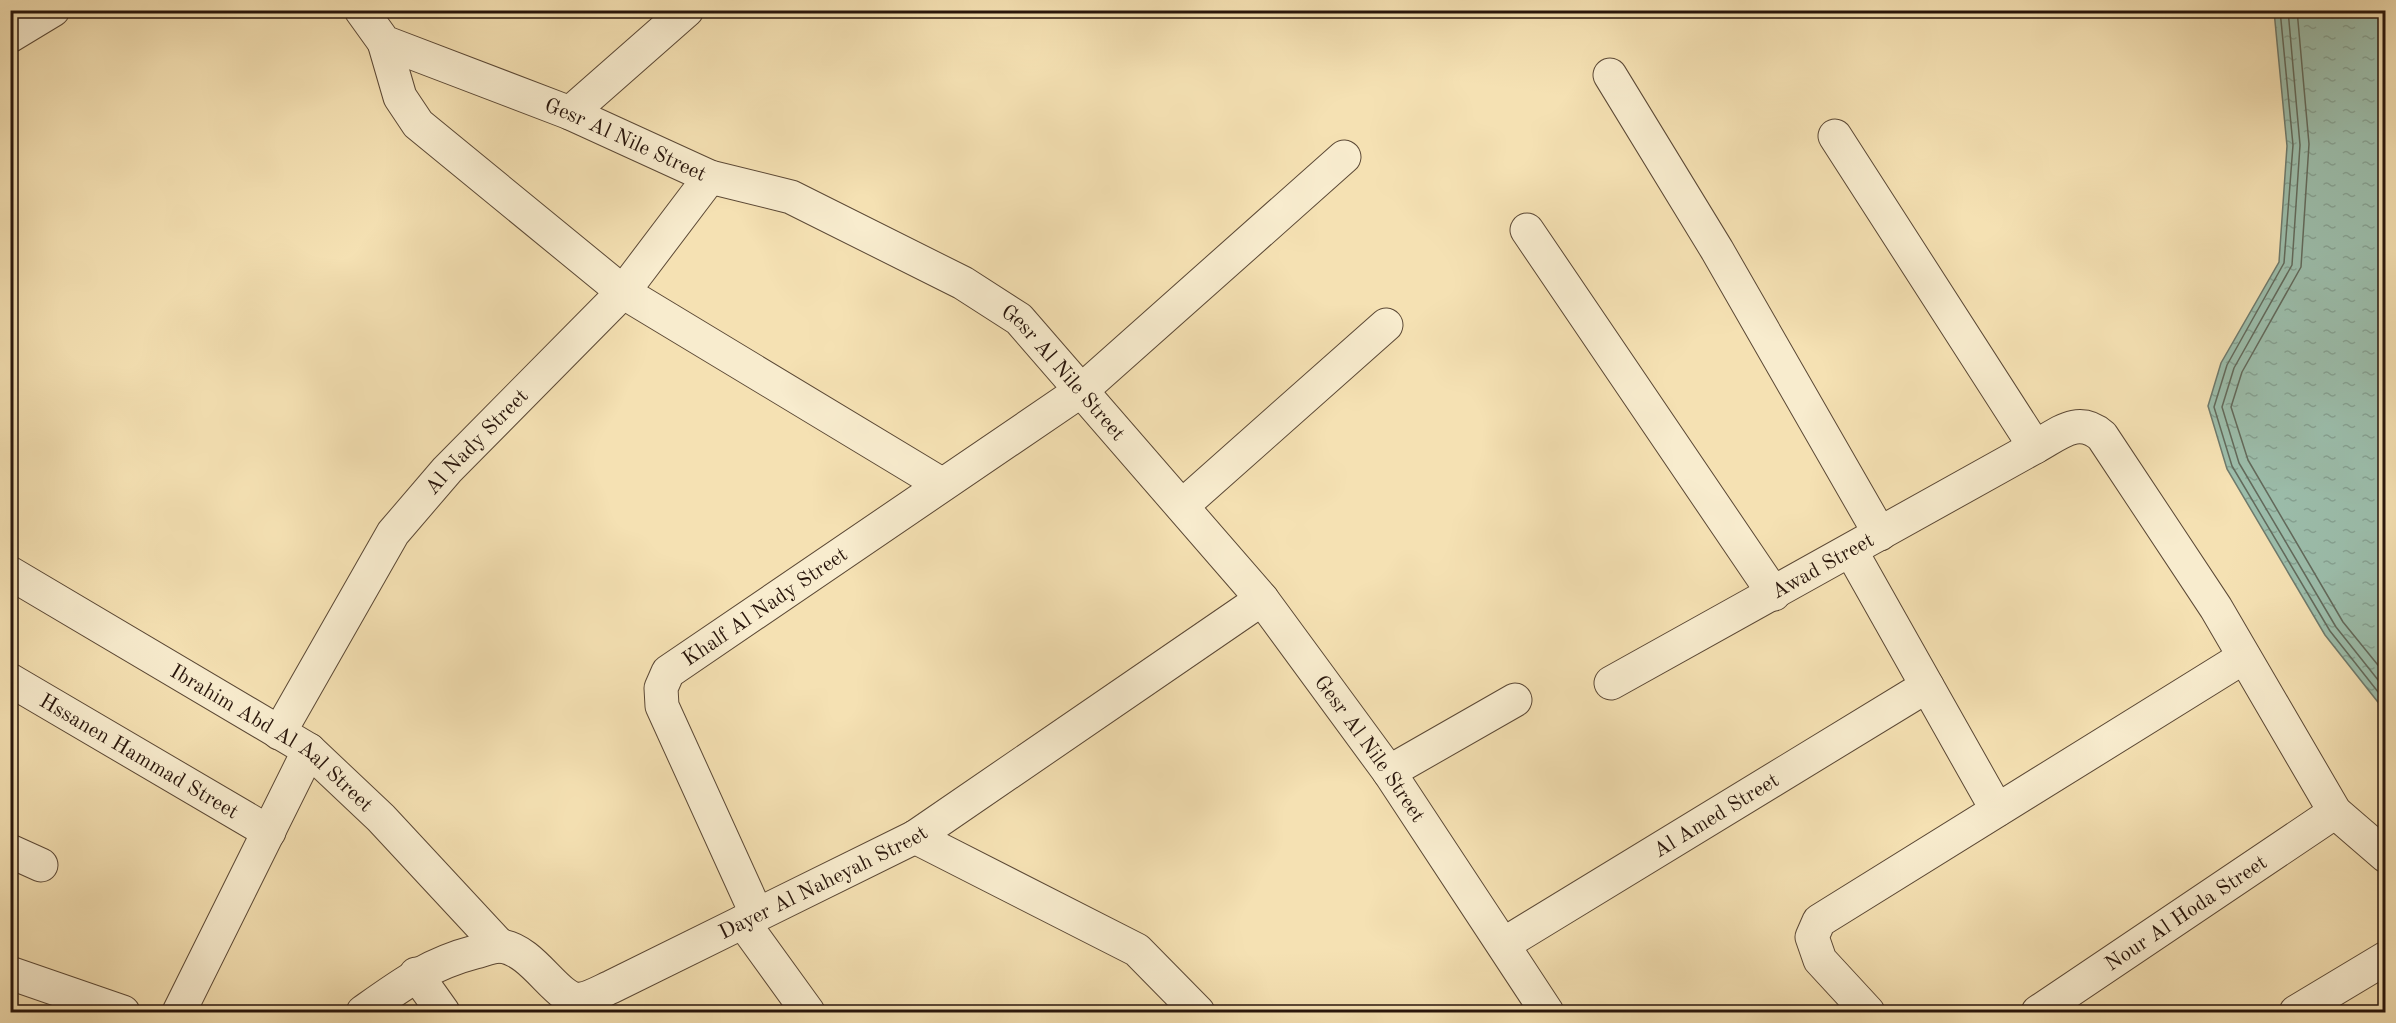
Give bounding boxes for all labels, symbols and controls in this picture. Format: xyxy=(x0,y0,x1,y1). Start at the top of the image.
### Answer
street label: Gesr Al Nile Street xyxy=(542,95,709,186)
street label: Gesr Al Nile Street xyxy=(997,302,1128,445)
street label: Al Nady Street xyxy=(422,386,533,499)
street label: Awad Street xyxy=(1769,530,1878,603)
street label: Khalf Al Nady Street xyxy=(679,544,852,671)
street label: Ibrahim Abd Al Aal Street xyxy=(166,661,376,816)
street label: Gesr Al Nile Street xyxy=(1310,672,1428,826)
street label: Hssanen Hammad Street xyxy=(36,691,242,824)
street label: Al Amed Street xyxy=(1650,770,1783,862)
street label: Dayer Al Naheyah Street xyxy=(716,823,932,944)
street label: Nour Al Hoda Street xyxy=(2102,852,2271,976)

